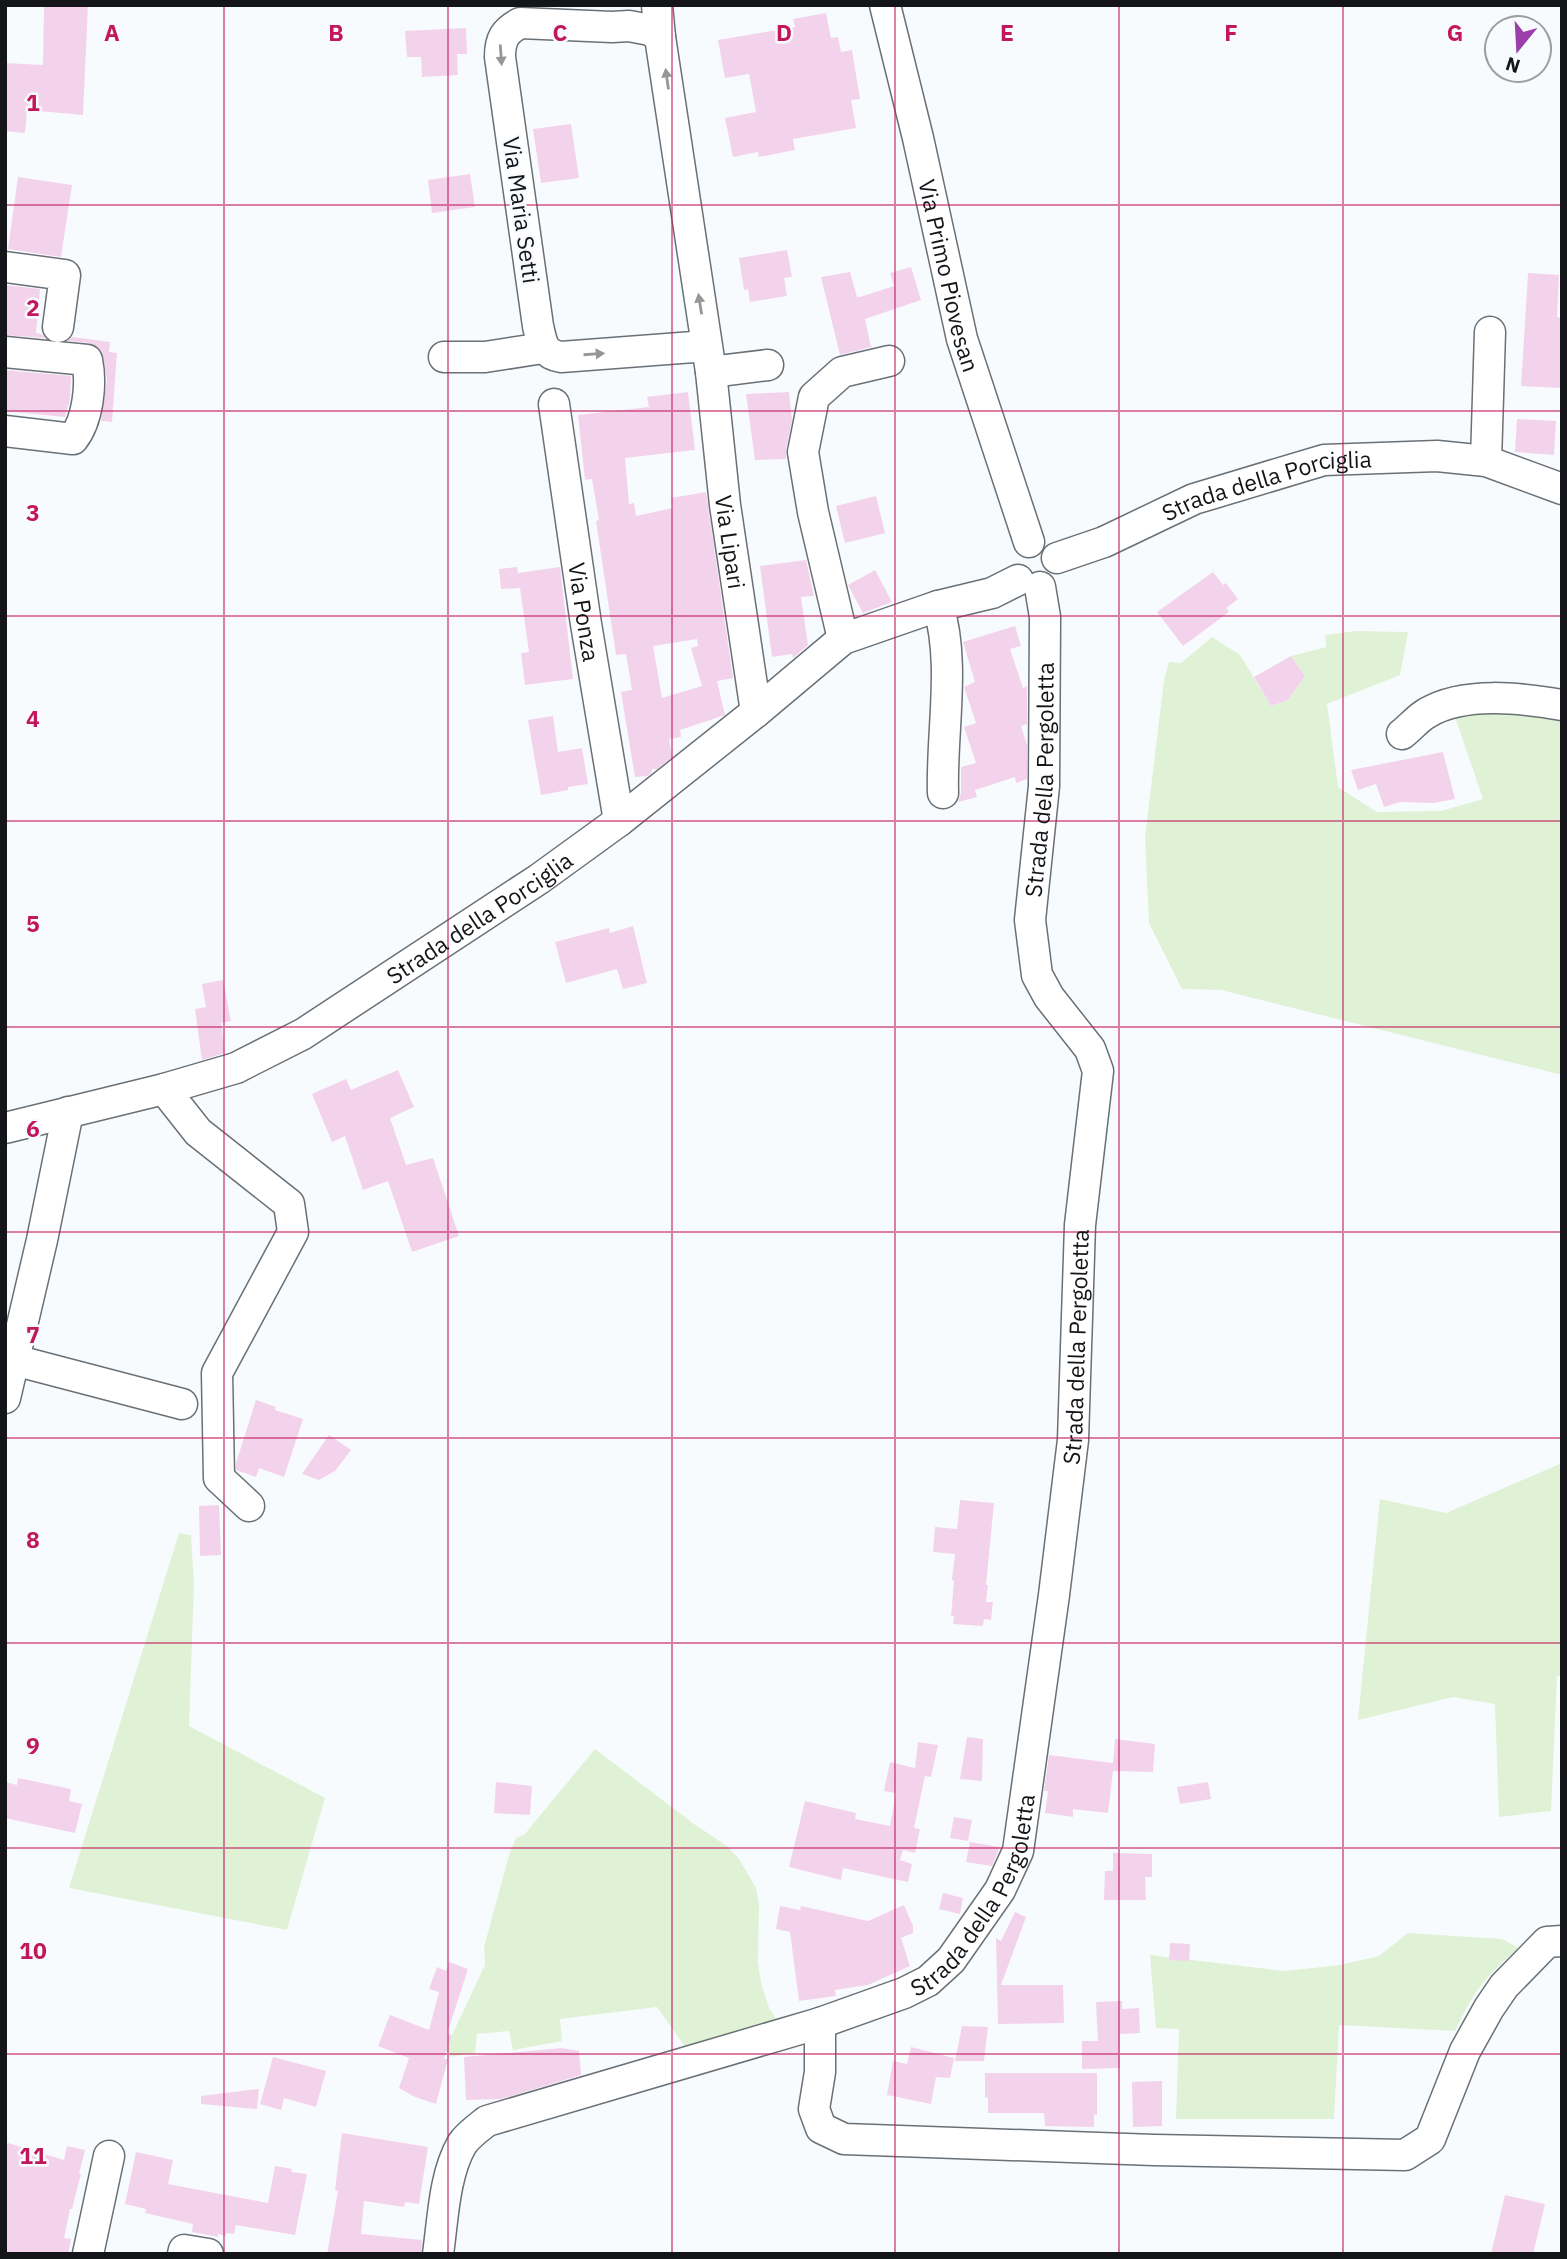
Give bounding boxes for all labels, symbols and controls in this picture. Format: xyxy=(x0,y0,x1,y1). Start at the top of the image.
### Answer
north arrow xyxy=(1483,14,1553,84)
text: A xyxy=(104,17,120,47)
text: B xyxy=(328,17,344,47)
text: C xyxy=(553,17,568,47)
text: D xyxy=(776,17,792,47)
text: E xyxy=(1000,17,1014,47)
text: F xyxy=(1224,17,1238,47)
text: G xyxy=(1447,17,1463,47)
one-way arrow xyxy=(496,44,507,66)
text: N xyxy=(1502,52,1523,79)
one-way arrow xyxy=(661,68,672,90)
text: 1 xyxy=(26,87,40,117)
street label: Via Maria Setti xyxy=(497,135,547,285)
street label: Via Primo Piovesan xyxy=(912,176,987,376)
text: 2 xyxy=(26,292,40,322)
one-way arrow xyxy=(695,293,706,315)
one-way arrow xyxy=(583,348,605,359)
street label: Strada della Porciglia xyxy=(1157,443,1372,527)
street label: Via Lipari xyxy=(709,493,752,591)
text: 3 xyxy=(26,497,40,527)
street label: Via Ponza xyxy=(562,560,607,664)
street label: Strada della Pergoletta xyxy=(1017,662,1060,899)
text: 4 xyxy=(26,703,40,733)
street label: Strada della Porciglia xyxy=(380,845,578,990)
text: 5 xyxy=(26,908,40,938)
text: 6 xyxy=(26,1113,40,1143)
street label: Strada della Pergoletta xyxy=(1055,1229,1095,1466)
text: 7 xyxy=(26,1319,40,1349)
text: 8 xyxy=(26,1524,40,1554)
text: 9 xyxy=(26,1730,40,1760)
street label: Strada della Pergoletta xyxy=(905,1792,1041,2003)
text: 10 xyxy=(19,1935,47,1965)
text: 11 xyxy=(19,2140,47,2170)

